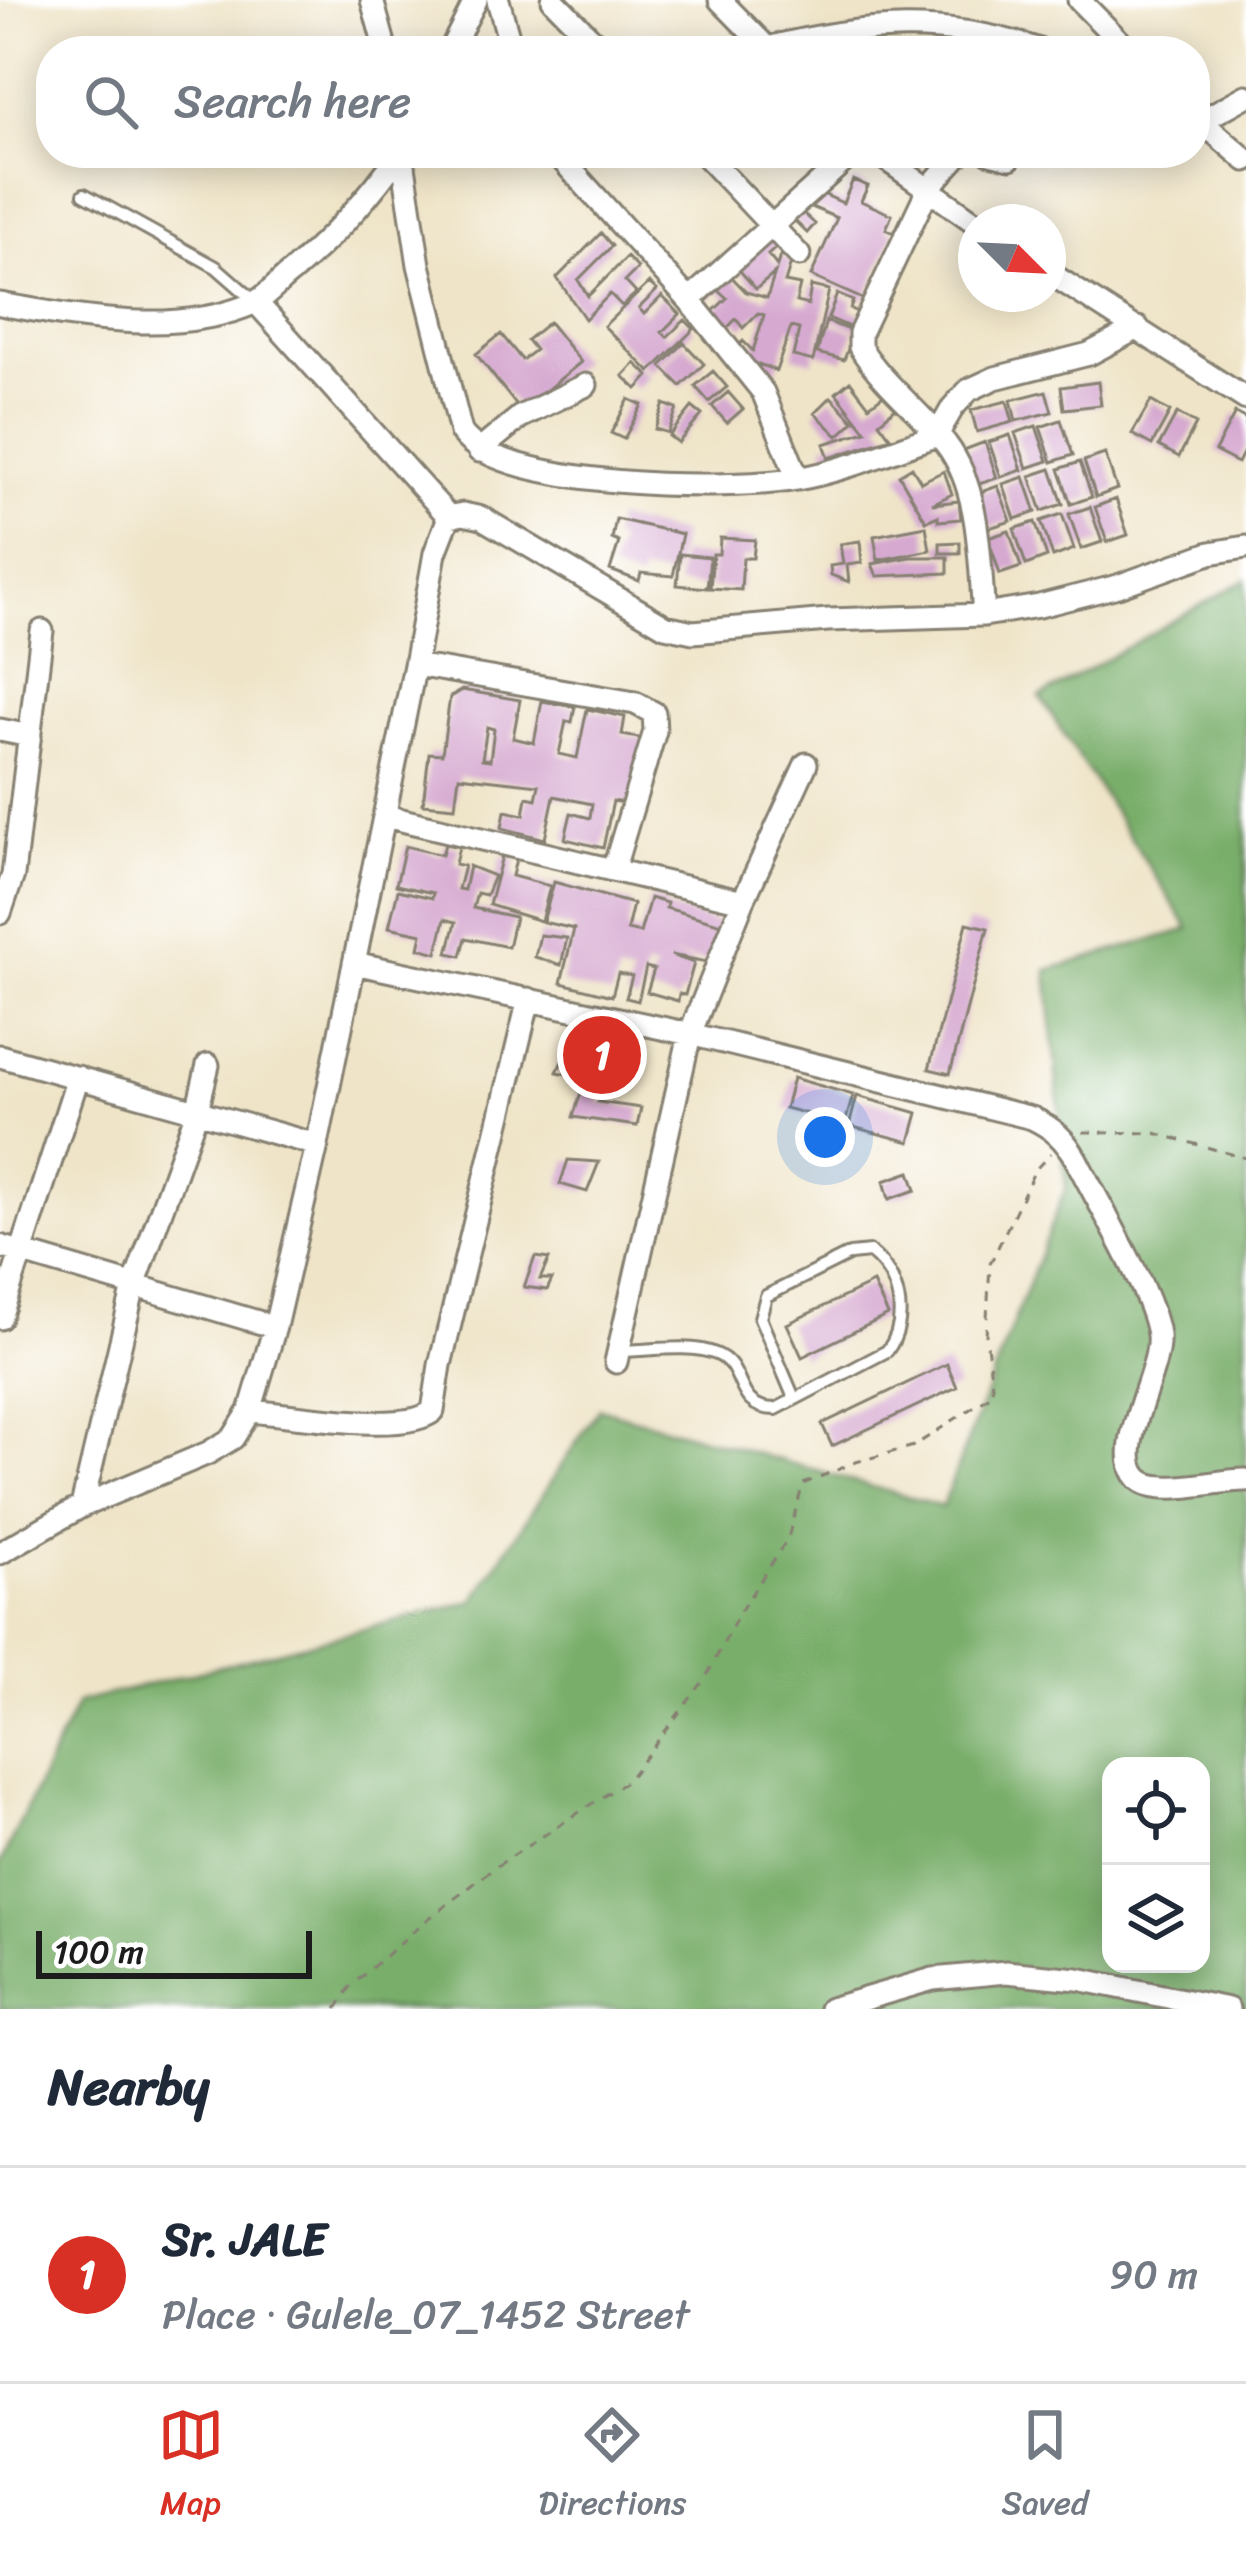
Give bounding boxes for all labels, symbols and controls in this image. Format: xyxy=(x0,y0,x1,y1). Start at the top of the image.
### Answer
search box xyxy=(36,36,1210,168)
text: Search here xyxy=(174,62,411,142)
icon: search xyxy=(78,69,144,135)
north arrow xyxy=(958,204,1066,312)
pin: 1 xyxy=(563,1010,641,1100)
your location xyxy=(795,1107,855,1167)
map controls xyxy=(1102,1757,1210,1973)
button: locate xyxy=(1102,1757,1210,1865)
button: layers xyxy=(1102,1865,1210,1973)
text: 100 m xyxy=(54,1923,144,1981)
scale bar xyxy=(36,1925,312,1978)
text: Nearby xyxy=(48,2042,209,2132)
text: Sr. JALE xyxy=(162,2200,327,2280)
text: 1 xyxy=(79,2240,95,2309)
text: 90 m xyxy=(1109,2240,1198,2309)
text: Place · Gulele_07_1452 Street xyxy=(162,2280,690,2349)
tab: Map xyxy=(158,2402,224,2532)
tab: Directions xyxy=(539,2402,686,2532)
tab: Saved xyxy=(1001,2402,1088,2532)

